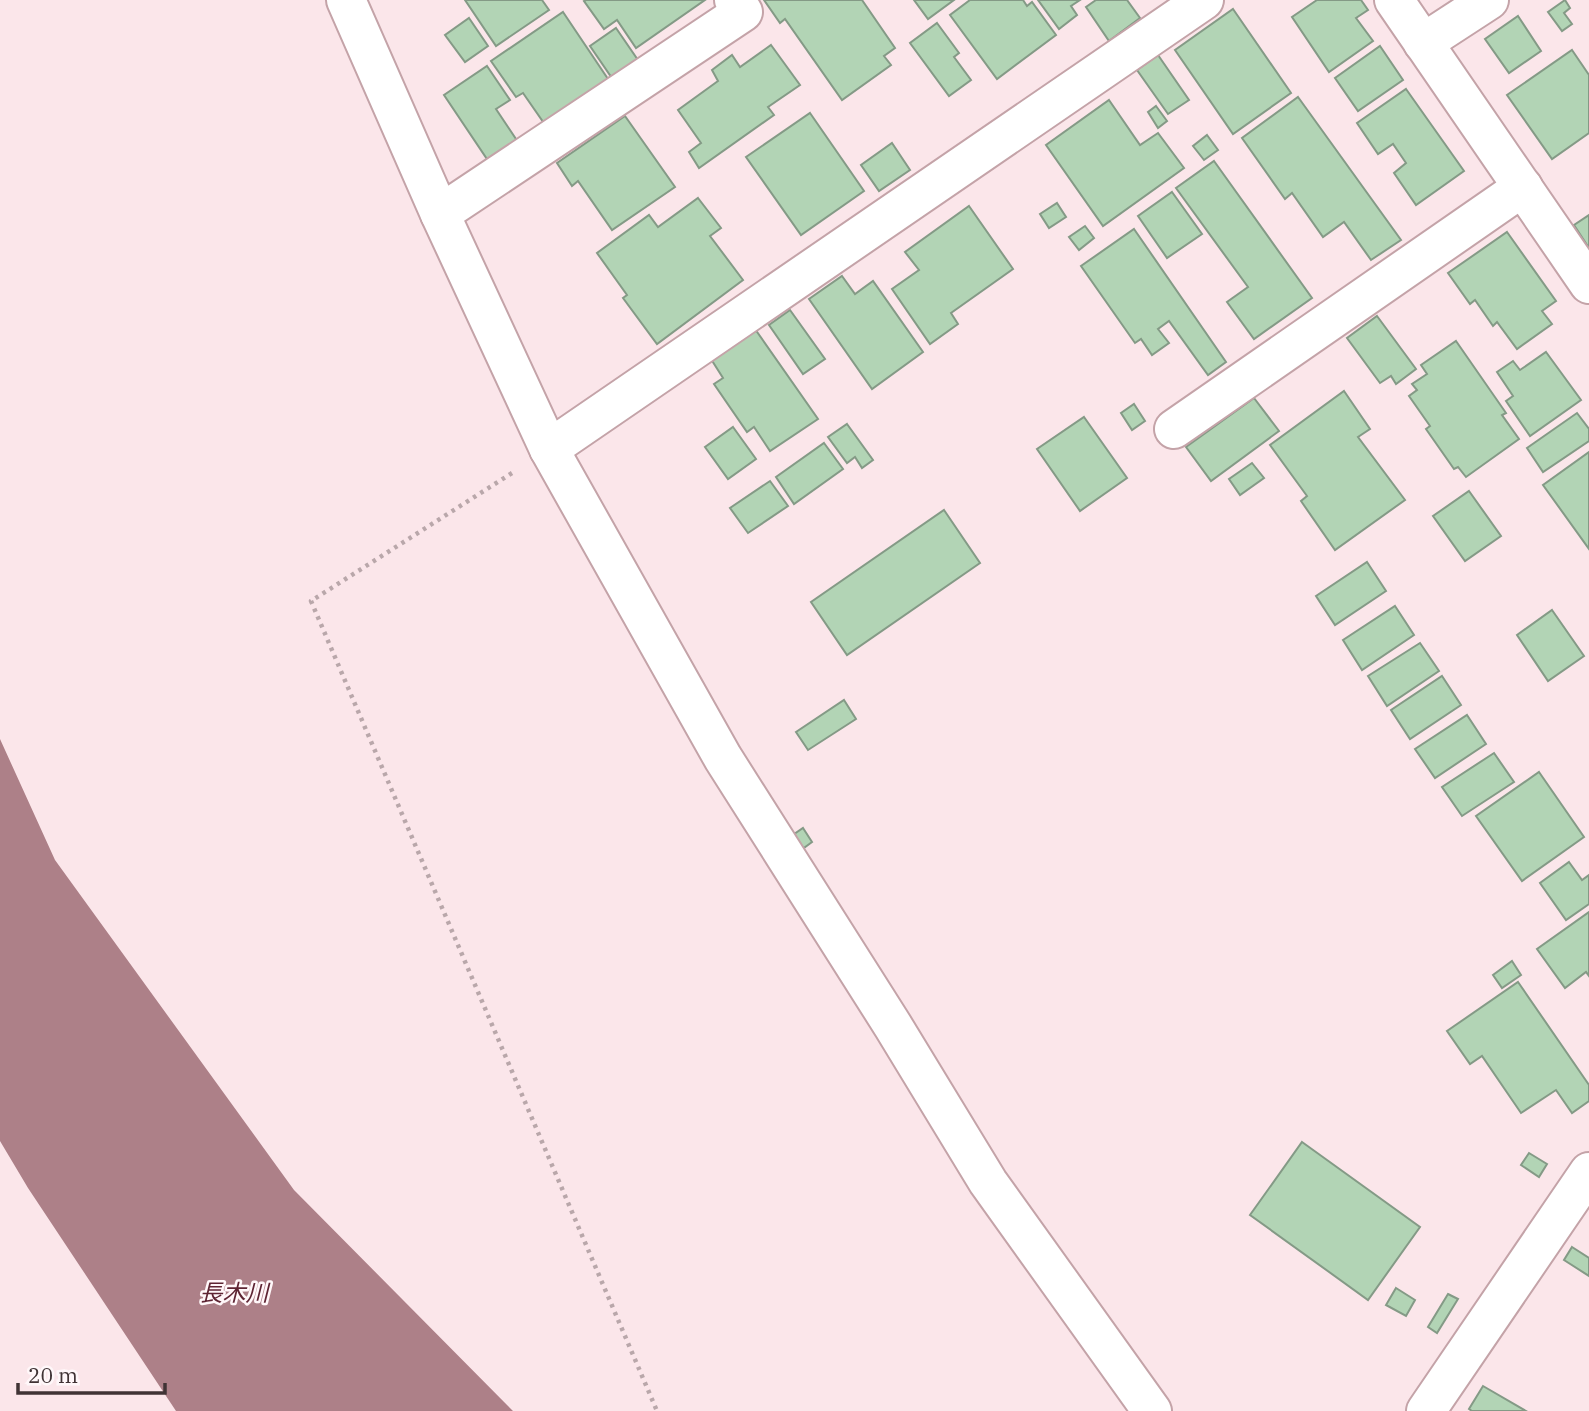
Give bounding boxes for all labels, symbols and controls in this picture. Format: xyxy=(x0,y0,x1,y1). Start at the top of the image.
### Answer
water label: 長木川 xyxy=(200,1277,272,1307)
scale bar xyxy=(18,1352,164,1396)
text: 20 m xyxy=(28,1361,78,1389)

